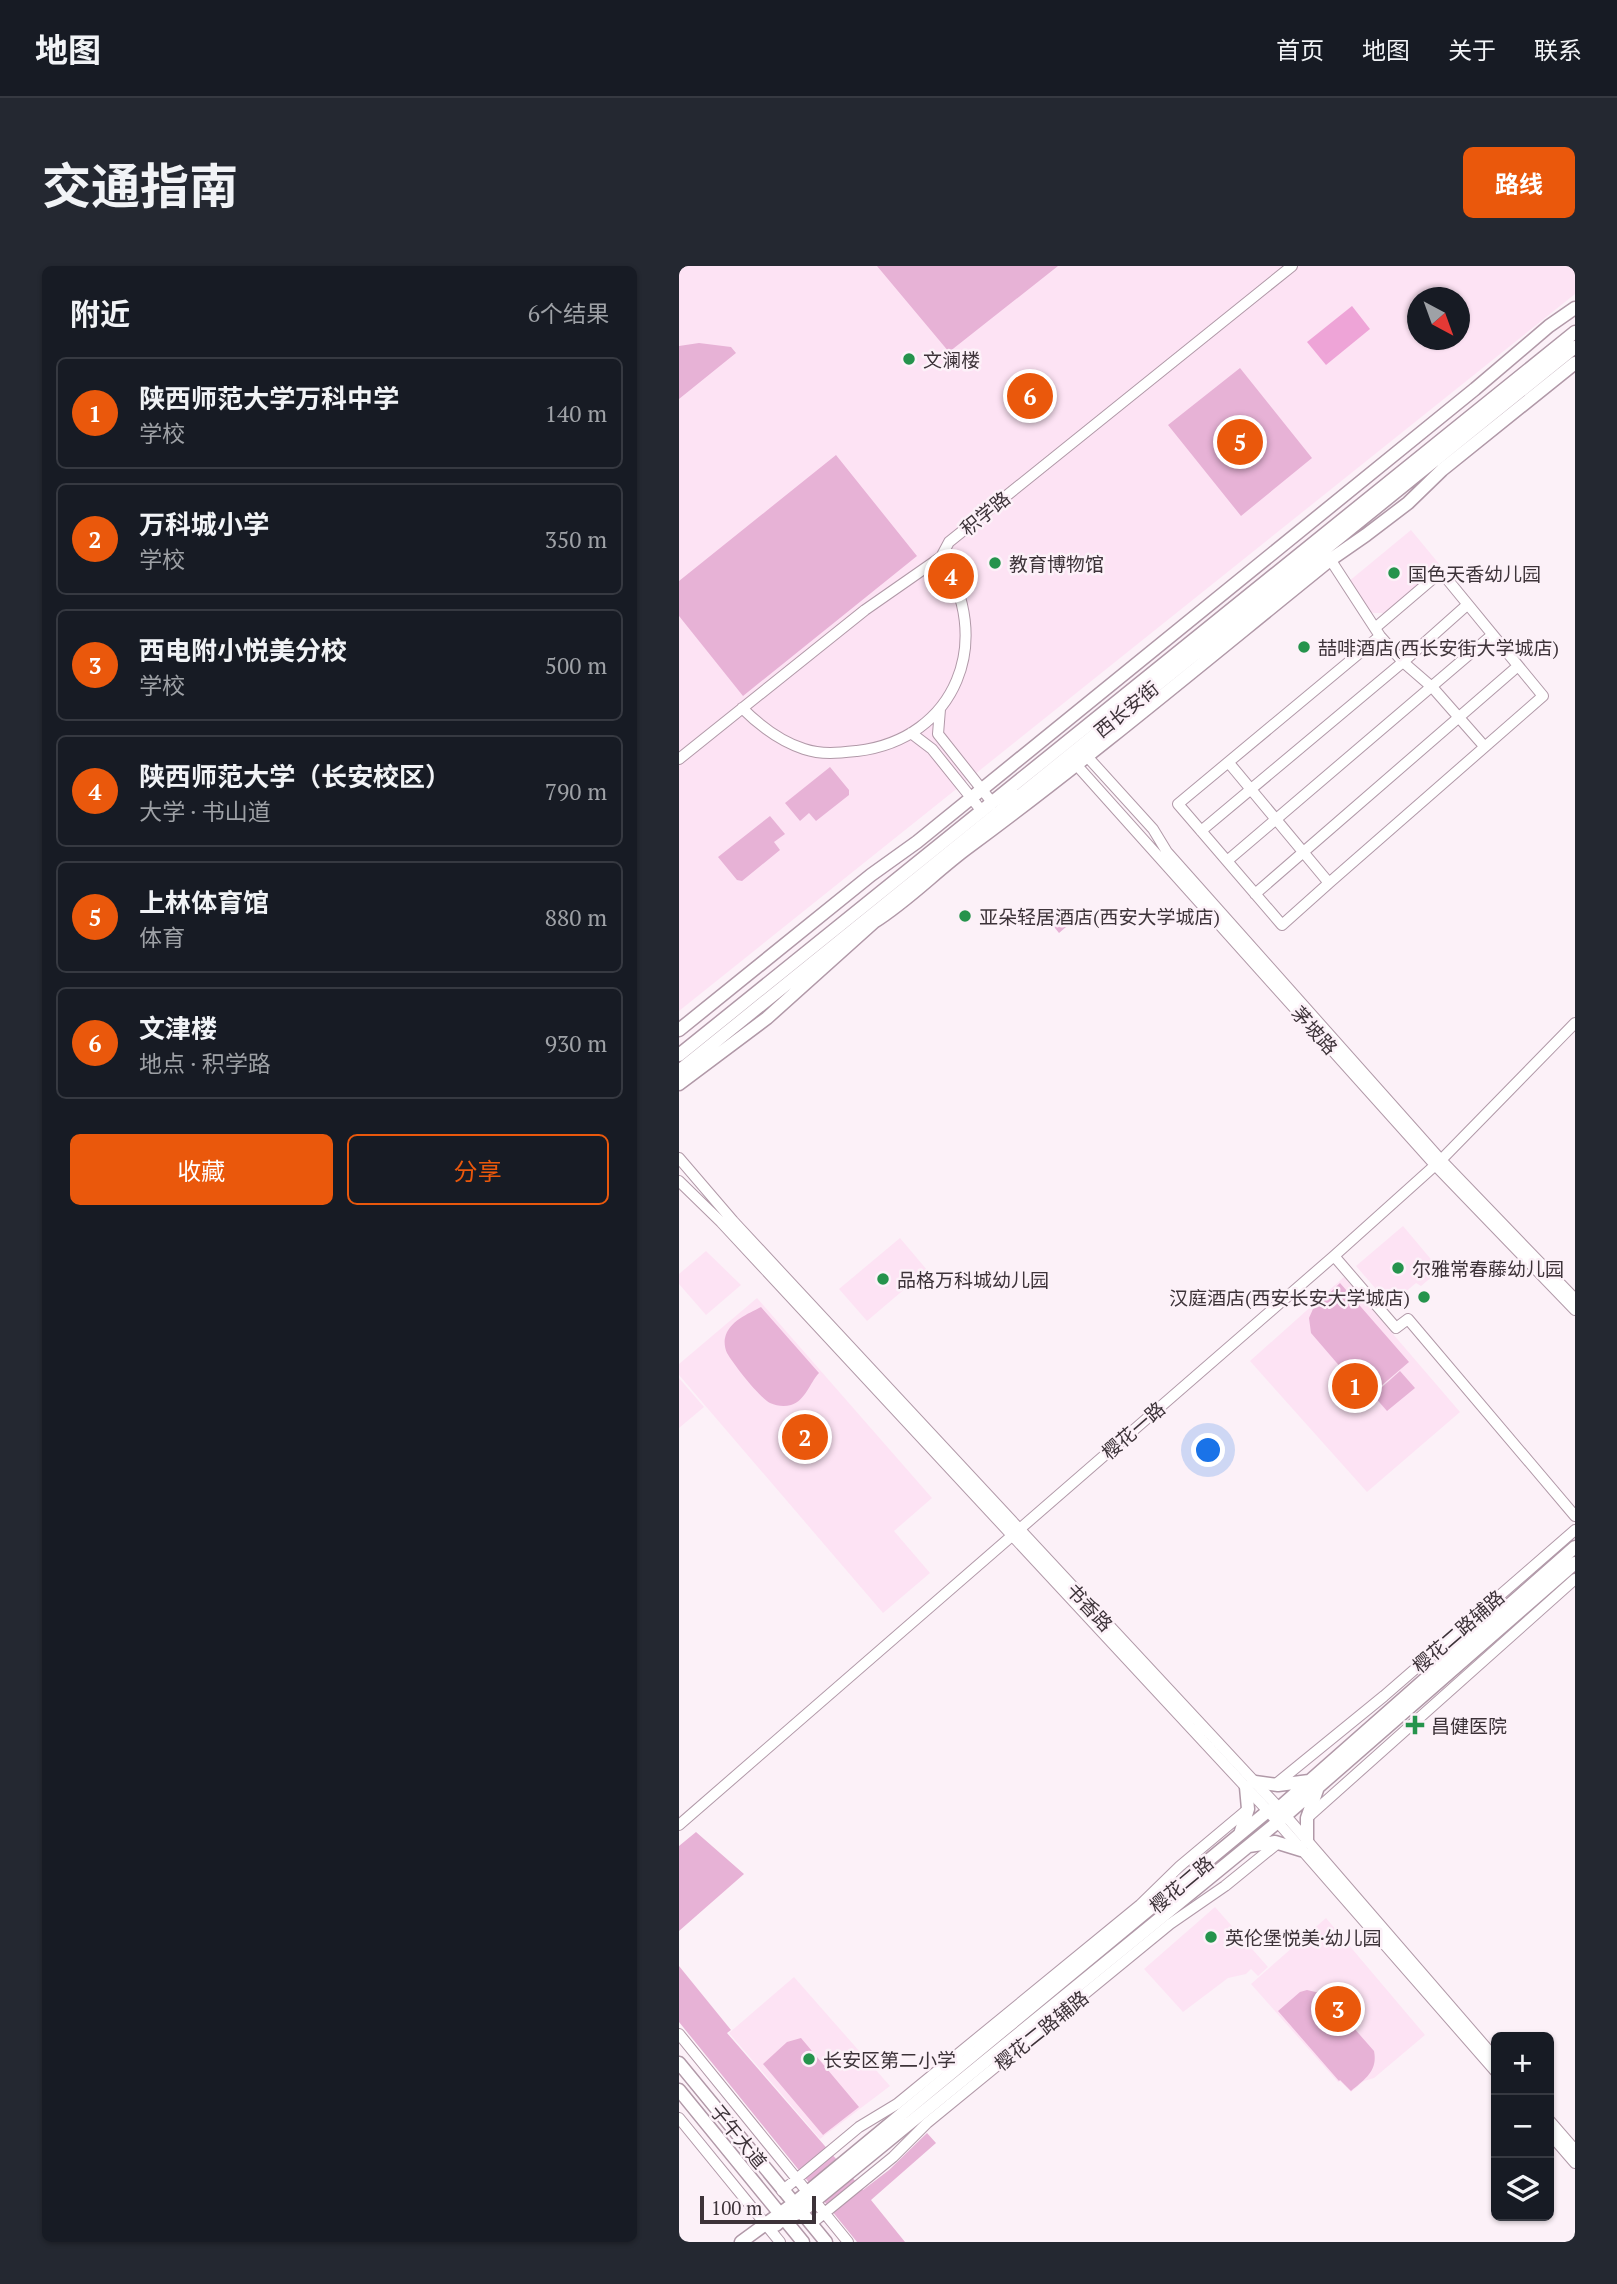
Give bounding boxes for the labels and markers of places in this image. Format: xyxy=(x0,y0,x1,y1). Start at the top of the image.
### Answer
place label: 文澜楼 xyxy=(923,347,980,372)
marker: 文澜楼 xyxy=(901,351,917,367)
pin: 6 xyxy=(1007,370,1053,422)
pin: 5 xyxy=(1217,416,1263,468)
pin: 4 xyxy=(928,550,974,602)
place label: 教育博物馆 xyxy=(1009,551,1104,576)
marker: 教育博物馆 xyxy=(987,555,1003,571)
place label: 国色天香幼儿园 xyxy=(1408,561,1541,586)
marker: 国色天香幼儿园 xyxy=(1386,565,1402,581)
place label: 喆啡酒店(西长安街大学城店) xyxy=(1318,635,1559,660)
marker: 喆啡酒店(西长安街大学城店) xyxy=(1296,639,1312,655)
place label: 亚朵轻居酒店(西安大学城店) xyxy=(979,904,1220,929)
marker: 亚朵轻居酒店(西安大学城店) xyxy=(957,908,973,924)
place label: 尔雅常春藤幼儿园 xyxy=(1412,1256,1564,1281)
marker: 尔雅常春藤幼儿园 xyxy=(1390,1260,1406,1276)
place label: 品格万科城幼儿园 xyxy=(897,1267,1049,1292)
marker: 品格万科城幼儿园 xyxy=(875,1271,891,1287)
place label: 汉庭酒店(西安长安大学城店) xyxy=(1169,1285,1410,1310)
marker: 汉庭酒店(西安长安大学城店) xyxy=(1416,1289,1432,1305)
pin: 1 xyxy=(1332,1360,1378,1412)
pin: 2 xyxy=(782,1411,828,1463)
place label: 昌健医院 xyxy=(1431,1713,1507,1738)
marker: 昌健医院 xyxy=(1405,1715,1425,1735)
place label: 英伦堡悦美·幼儿园 xyxy=(1225,1925,1382,1950)
marker: 英伦堡悦美·幼儿园 xyxy=(1203,1929,1219,1945)
pin: 3 xyxy=(1315,1983,1361,2035)
place label: 长安区第二小学 xyxy=(823,2047,956,2072)
marker: 长安区第二小学 xyxy=(801,2051,817,2067)

